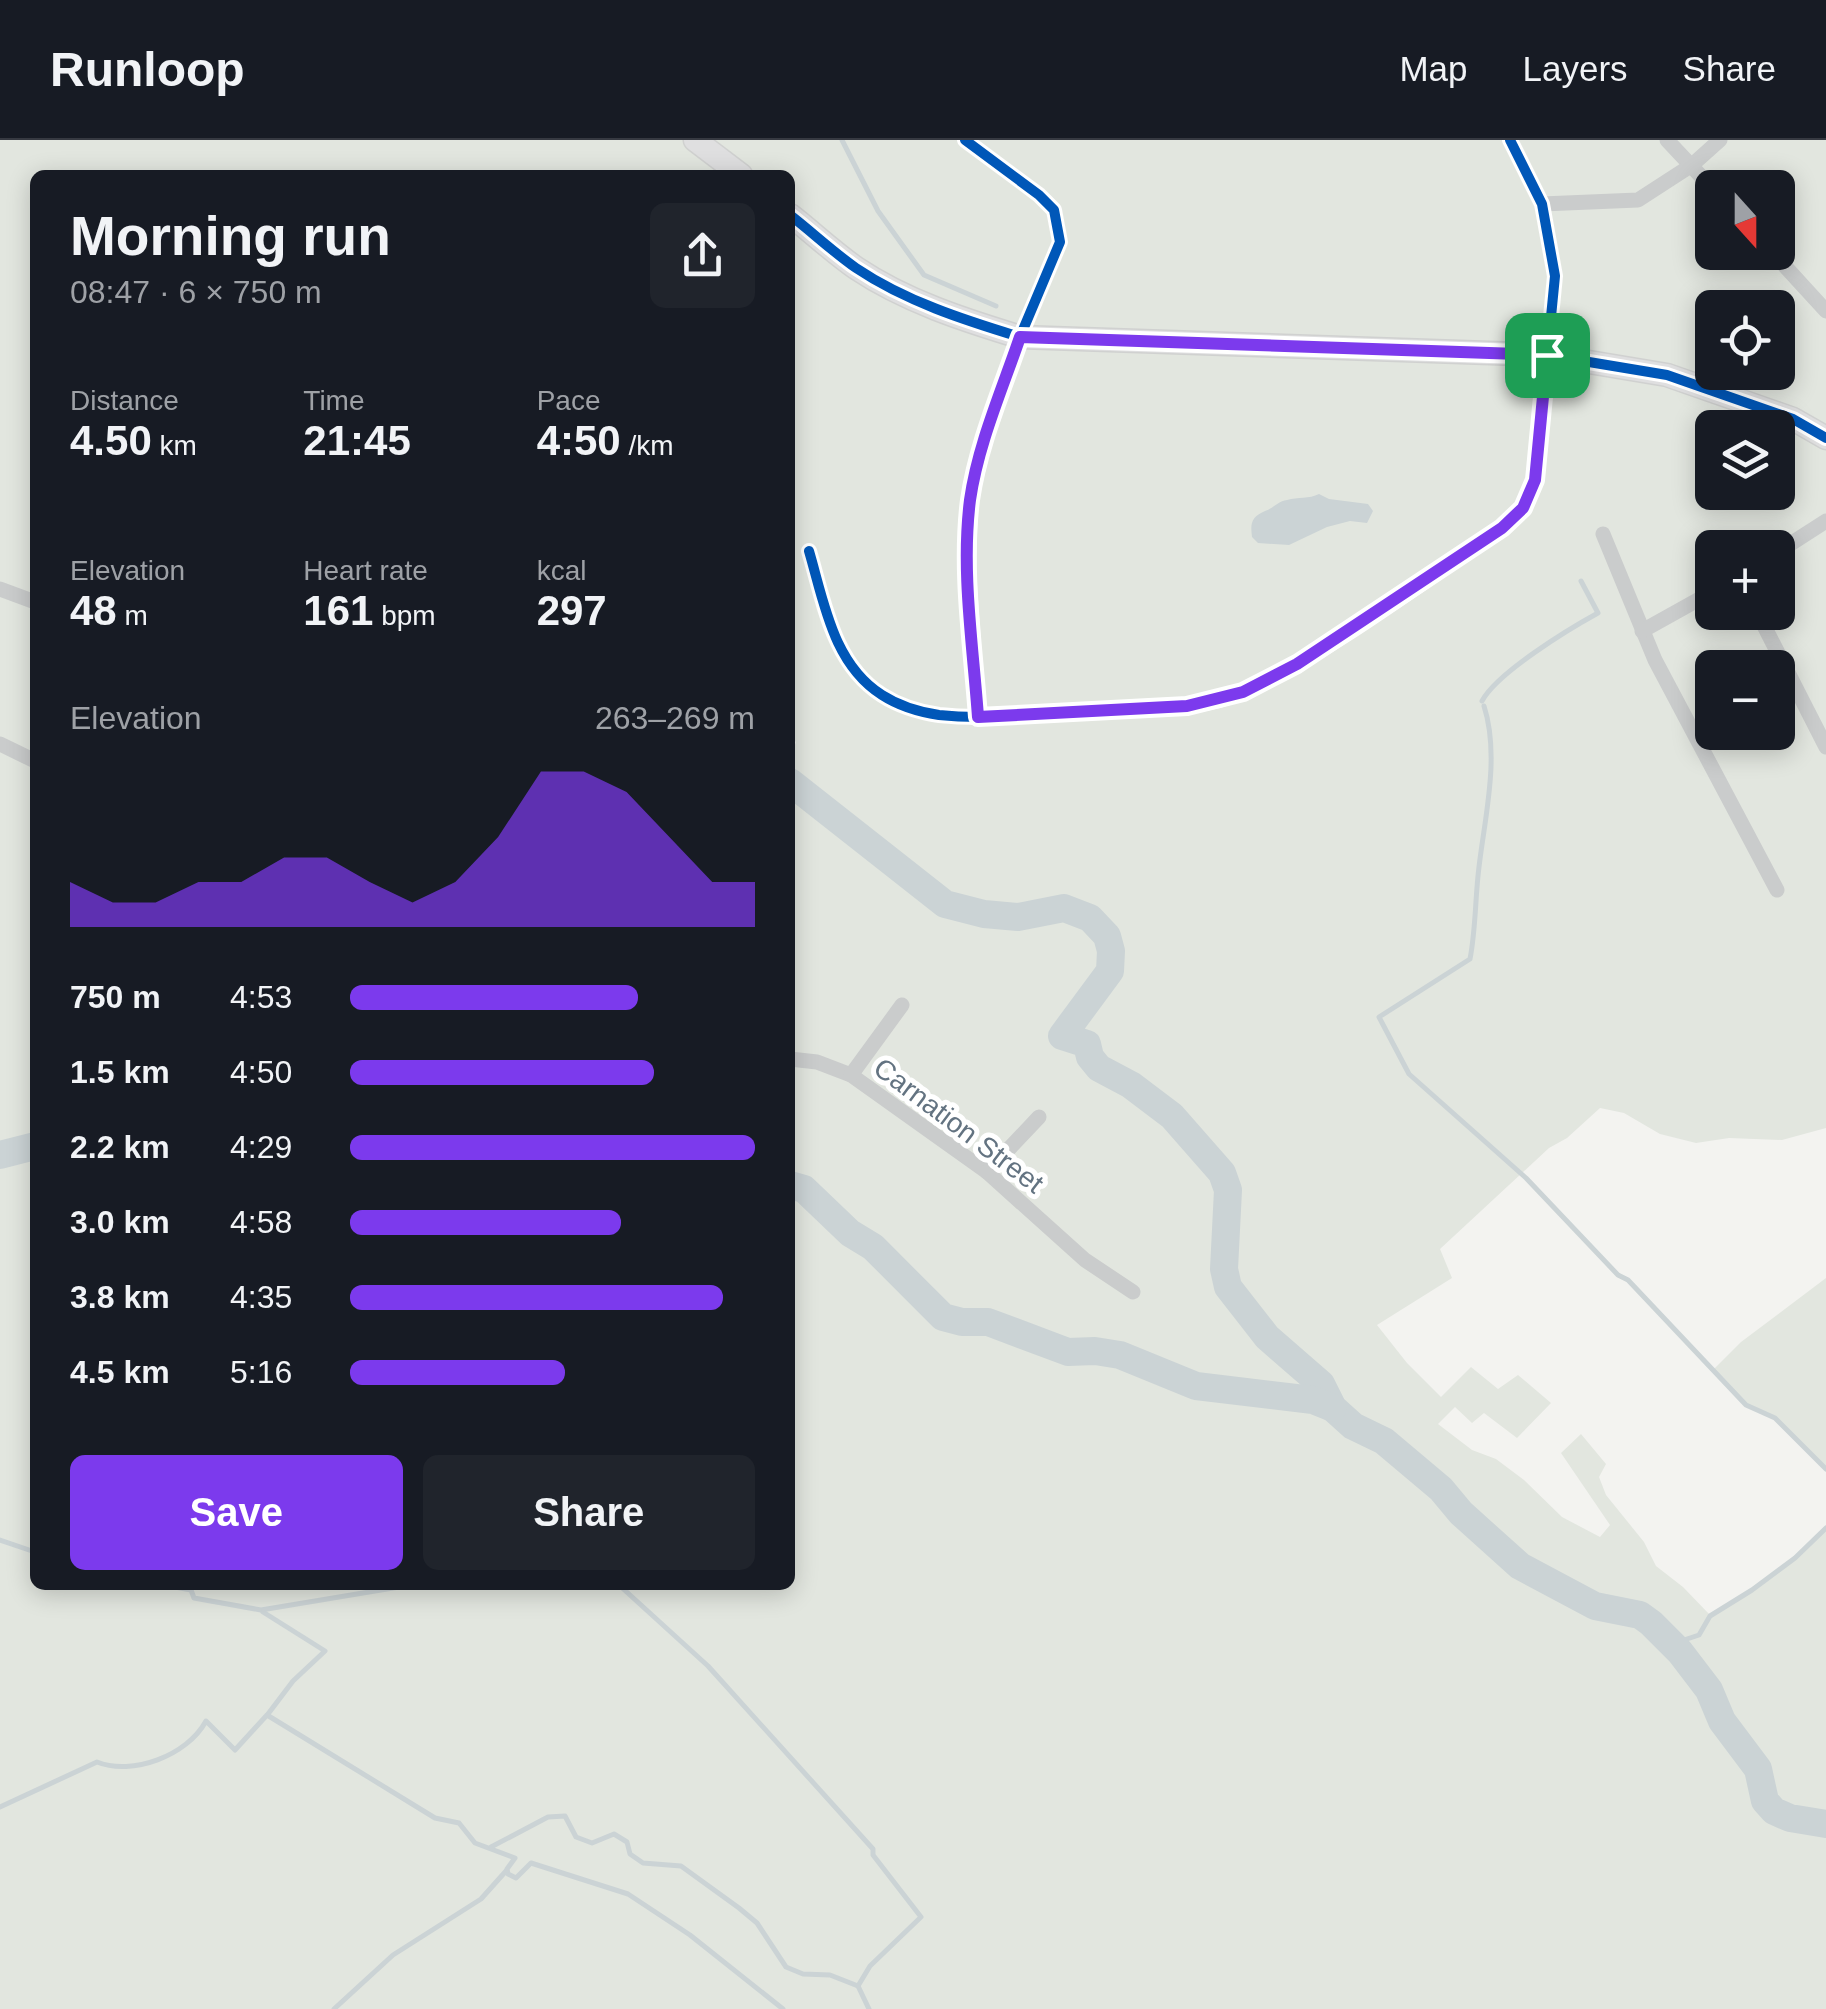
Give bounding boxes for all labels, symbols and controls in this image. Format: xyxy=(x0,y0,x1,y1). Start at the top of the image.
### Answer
text: Runloop xyxy=(50,43,245,96)
text: Map xyxy=(1399,49,1468,88)
text: Layers xyxy=(1523,49,1628,88)
text: Share xyxy=(1683,49,1776,88)
north arrow xyxy=(1695,170,1795,270)
map controls xyxy=(1695,170,1795,750)
button: share xyxy=(650,203,755,308)
text: Morning run xyxy=(70,205,391,267)
text: 08:47 · 6 × 750 m xyxy=(70,274,322,310)
button: locate xyxy=(1695,290,1795,390)
pin xyxy=(1505,313,1590,398)
icon: arrive xyxy=(1520,328,1575,383)
text: Distance xyxy=(70,385,179,416)
text: Time xyxy=(303,385,365,416)
text: Pace xyxy=(537,385,600,416)
button: layers xyxy=(1695,410,1795,510)
text: 4.50 xyxy=(70,417,152,464)
text: 21:45 xyxy=(303,417,411,464)
text: 4:50 xyxy=(537,417,621,464)
text: km xyxy=(152,430,197,461)
text: /km xyxy=(621,430,674,461)
button: + xyxy=(1695,530,1795,630)
text: Elevation xyxy=(70,555,185,586)
text: Heart rate xyxy=(303,555,428,586)
text: kcal xyxy=(537,555,586,586)
text: 48 xyxy=(70,587,117,634)
text: 161 xyxy=(303,587,373,634)
text: 297 xyxy=(537,587,607,634)
text: m xyxy=(117,600,148,631)
text: bpm xyxy=(373,600,436,631)
button: − xyxy=(1695,650,1795,750)
text: Elevation xyxy=(70,700,202,736)
text: 263–269 m xyxy=(595,700,755,736)
text: 750 m xyxy=(70,979,161,1015)
text: 4:53 xyxy=(230,979,292,1015)
street label: Carnation Street xyxy=(868,1052,1050,1199)
text: 1.5 km xyxy=(70,1054,170,1090)
text: 4:50 xyxy=(230,1054,292,1090)
text: 2.2 km xyxy=(70,1129,170,1165)
text: 4:29 xyxy=(230,1129,292,1165)
text: 3.0 km xyxy=(70,1204,170,1240)
text: 4:58 xyxy=(230,1204,292,1240)
text: 3.8 km xyxy=(70,1279,170,1315)
text: 4:35 xyxy=(230,1279,292,1315)
text: 4.5 km xyxy=(70,1354,170,1390)
text: 5:16 xyxy=(230,1354,292,1390)
button: Save xyxy=(70,1455,403,1570)
button: Share xyxy=(423,1455,755,1570)

